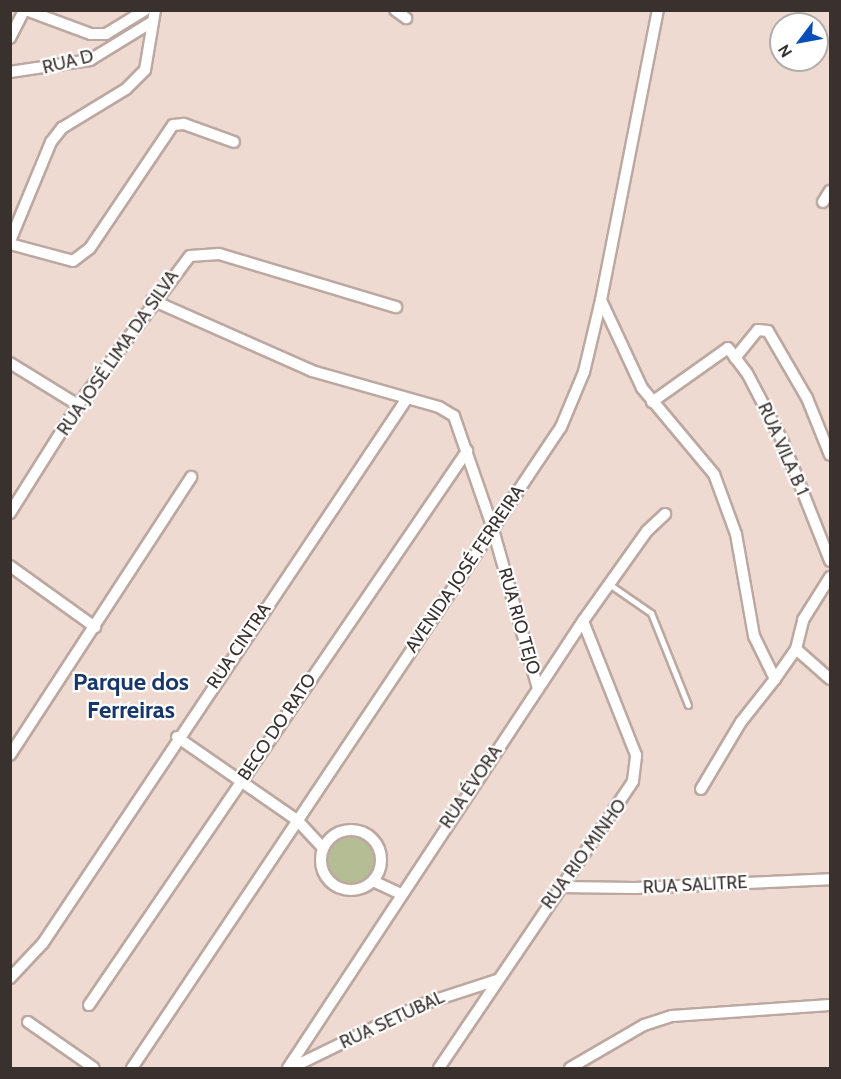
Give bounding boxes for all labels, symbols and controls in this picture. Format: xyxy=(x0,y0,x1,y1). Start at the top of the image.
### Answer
north arrow xyxy=(769,12,829,72)
text: N xyxy=(774,41,796,61)
street label: RUA D xyxy=(40,45,96,79)
street label: RUA JOSÉ LIMA DA SILVA xyxy=(53,266,183,440)
street label: RUA VILA B 1 xyxy=(753,399,813,499)
street label: AVENIDA JOSÉ FERREIRA xyxy=(401,481,529,657)
street label: RUA RIO TEJO xyxy=(493,565,545,677)
street label: RUA CINTRA xyxy=(202,599,276,693)
district label: Parque dos Ferreiras xyxy=(73,668,189,724)
street label: BECO DO RATO xyxy=(233,669,321,785)
street label: RUA ÉVORA xyxy=(435,741,507,833)
street label: RUA RIO MINHO xyxy=(537,795,631,913)
street label: RUA SALITRE xyxy=(642,871,748,899)
street label: RUA SETUBAL xyxy=(336,986,448,1054)

